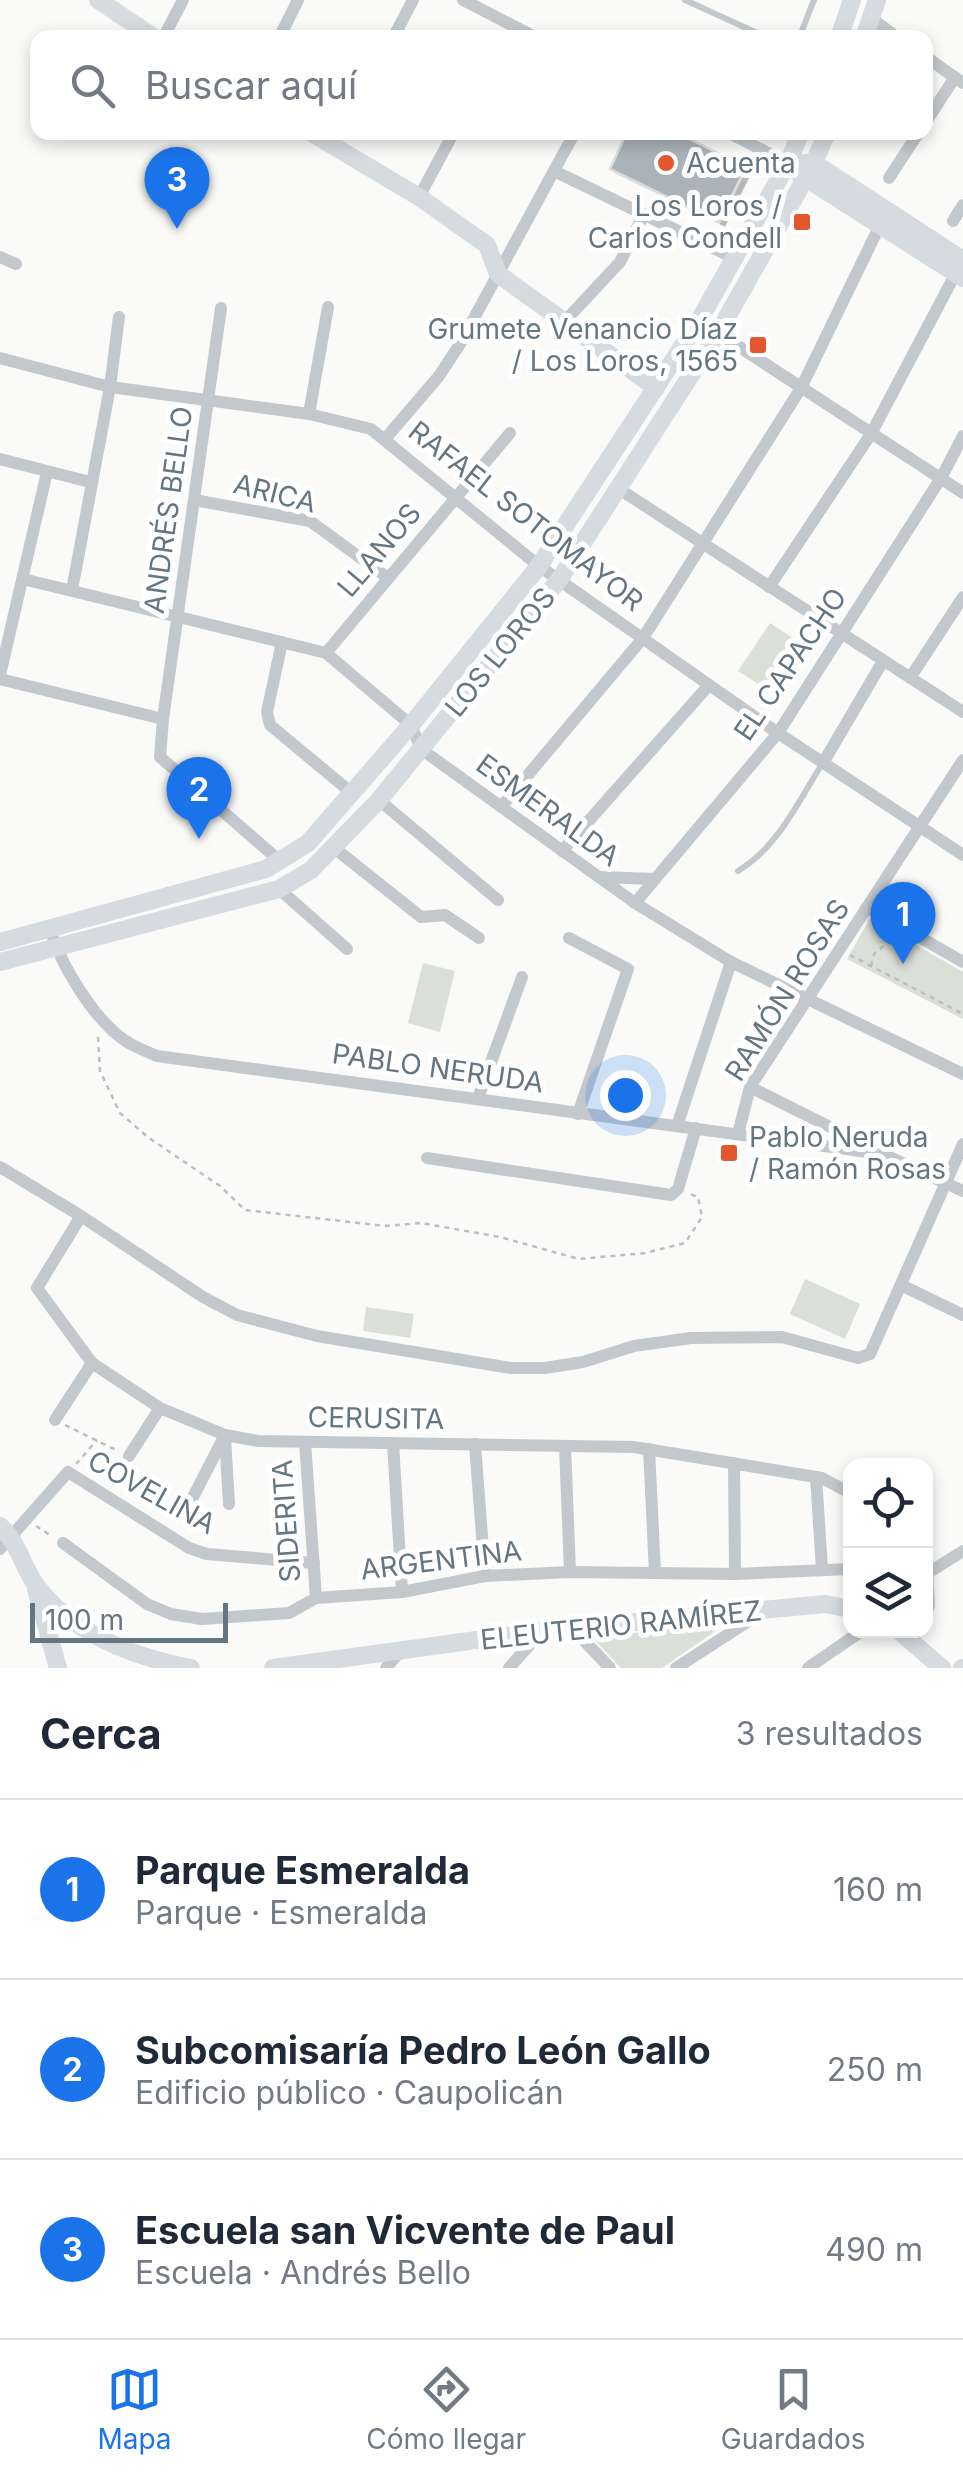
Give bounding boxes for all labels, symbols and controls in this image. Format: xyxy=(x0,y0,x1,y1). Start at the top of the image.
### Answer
search box xyxy=(30,30,933,140)
icon: search xyxy=(65,58,120,113)
text: Buscar aquí xyxy=(145,62,357,108)
pin: 3 xyxy=(144,146,210,229)
place label: Acuenta xyxy=(686,146,796,180)
marker: Acuenta xyxy=(655,152,677,174)
place label: Los Loros / Carlos Condell xyxy=(588,189,782,255)
marker: Los Loros / Carlos Condell xyxy=(791,211,813,233)
place label: Grumete Venancio Díaz / Los Loros, 1565 xyxy=(427,312,738,378)
marker: Grumete Venancio Díaz / Los Loros, 1565 xyxy=(747,334,769,356)
street label: ANDRÉS BELLO xyxy=(136,404,199,616)
street label: RAFAEL SOTOMAYOR xyxy=(402,414,650,618)
street label: ARICA xyxy=(230,466,320,520)
street label: LLANOS xyxy=(330,496,428,604)
street label: LOS LOROS xyxy=(438,581,562,723)
street label: EL CAPACHO xyxy=(727,581,853,747)
street label: ESMERALDA xyxy=(470,747,626,873)
pin: 2 xyxy=(166,756,232,839)
pin: 1 xyxy=(870,882,936,964)
street label: RAMÓN ROSAS xyxy=(718,893,856,1087)
street label: PABLO NERUDA xyxy=(330,1036,546,1100)
your location xyxy=(600,1070,651,1121)
place label: Pablo Neruda / Ramón Rosas xyxy=(749,1120,946,1186)
marker: Pablo Neruda / Ramón Rosas xyxy=(718,1142,740,1164)
street label: CERUSITA xyxy=(307,1400,445,1436)
street label: COVELINA xyxy=(82,1443,222,1541)
street label: SIDERITA xyxy=(265,1458,307,1584)
map controls xyxy=(843,1458,933,1638)
button: locate xyxy=(843,1458,933,1548)
street label: ARGENTINA xyxy=(358,1533,524,1587)
button: layers xyxy=(843,1548,933,1638)
street label: ELEUTERIO RAMÍREZ xyxy=(479,1592,763,1657)
scale bar xyxy=(30,1598,228,1642)
text: 100 m xyxy=(45,1603,124,1637)
text: Cerca xyxy=(40,1708,162,1759)
text: 3 resultados xyxy=(736,1714,923,1753)
text: Parque Esmeralda xyxy=(135,1847,470,1893)
text: 1 xyxy=(66,1870,79,1909)
text: 160 m xyxy=(833,1870,923,1909)
text: Parque · Esmeralda xyxy=(135,1893,427,1932)
text: Subcomisaría Pedro León Gallo xyxy=(135,2027,711,2073)
text: 2 xyxy=(62,2050,83,2089)
text: 250 m xyxy=(827,2050,923,2089)
text: Edificio público · Caupolicán xyxy=(135,2073,564,2112)
text: Escuela san Vicvente de Paul xyxy=(135,2207,675,2253)
text: 3 xyxy=(62,2230,83,2269)
text: 490 m xyxy=(825,2230,923,2269)
text: Escuela · Andrés Bello xyxy=(135,2253,471,2292)
tab: Mapa xyxy=(97,2362,172,2456)
tab: Cómo llegar xyxy=(366,2362,526,2456)
tab: Guardados xyxy=(721,2362,866,2456)

